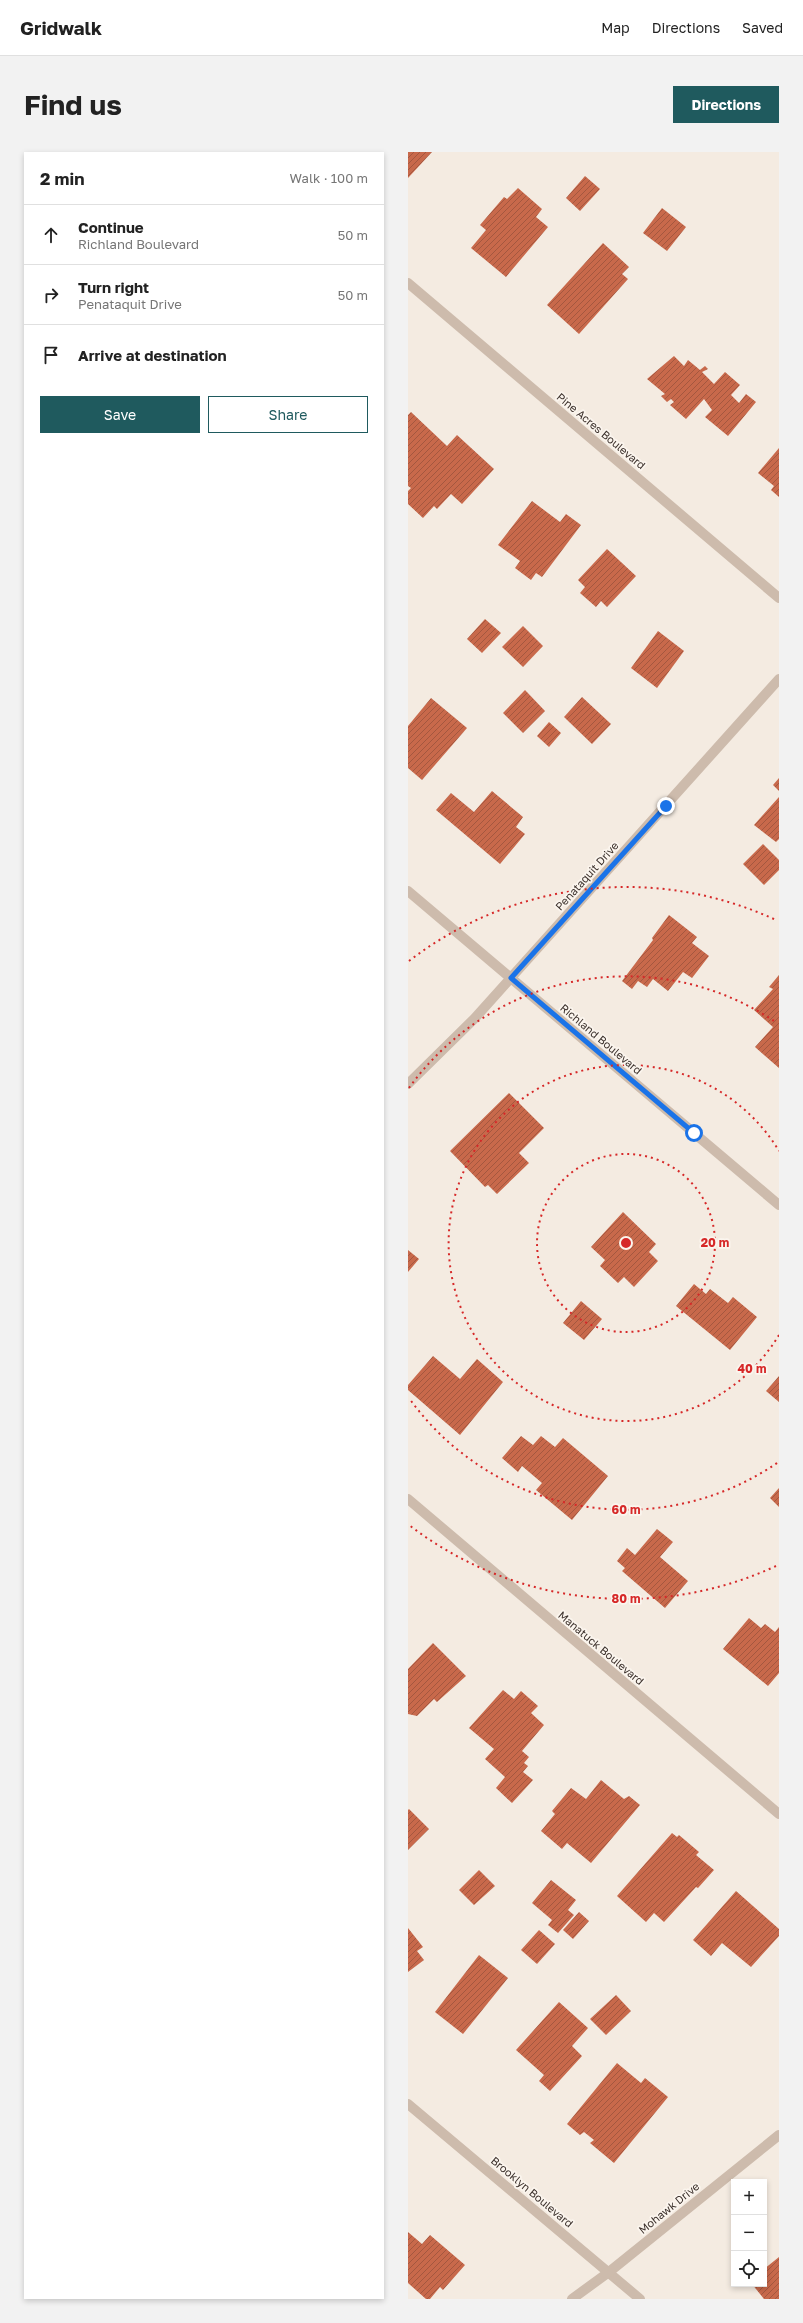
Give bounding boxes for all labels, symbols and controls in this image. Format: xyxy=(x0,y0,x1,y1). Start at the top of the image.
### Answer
text: Gridwalk xyxy=(20,16,102,39)
text: Map xyxy=(601,19,630,36)
text: Directions xyxy=(652,19,720,36)
text: Saved xyxy=(742,19,783,36)
button: Directions xyxy=(673,86,779,123)
text: Find us xyxy=(24,88,122,121)
text: 2 min xyxy=(40,168,84,189)
text: Walk · 100 m xyxy=(290,170,368,186)
text: Continue xyxy=(78,218,144,236)
icon: ahead xyxy=(40,224,62,246)
text: 50 m xyxy=(338,227,368,243)
text: Richland Boulevard xyxy=(78,236,199,252)
text: Turn right xyxy=(78,278,149,296)
icon: right xyxy=(40,284,62,306)
text: 50 m xyxy=(338,287,368,303)
text: Penataquit Drive xyxy=(78,296,182,312)
icon: arrive xyxy=(40,344,62,366)
text: Arrive at destination xyxy=(78,346,227,364)
street label: Pine Acres Boulevard xyxy=(554,390,648,471)
button: Save xyxy=(40,396,200,433)
button: Share xyxy=(208,396,368,433)
route end xyxy=(657,797,675,815)
street label: Penataquit Drive xyxy=(552,839,621,913)
street label: Richland Boulevard xyxy=(558,1001,645,1077)
route start xyxy=(685,1124,703,1142)
text: 20 m xyxy=(701,1235,729,1250)
centre of rings xyxy=(619,1236,633,1250)
text: 40 m xyxy=(738,1361,766,1376)
text: 60 m xyxy=(612,1502,640,1517)
text: 80 m xyxy=(612,1591,640,1606)
street label: Manatuck Boulevard xyxy=(556,1608,647,1687)
street label: Brooklyn Boulevard xyxy=(489,2153,576,2230)
street label: Mohawk Drive xyxy=(636,2179,702,2236)
map controls xyxy=(731,2179,767,2287)
button: + xyxy=(731,2179,767,2215)
button: − xyxy=(731,2215,767,2251)
button: locate xyxy=(731,2251,767,2287)

